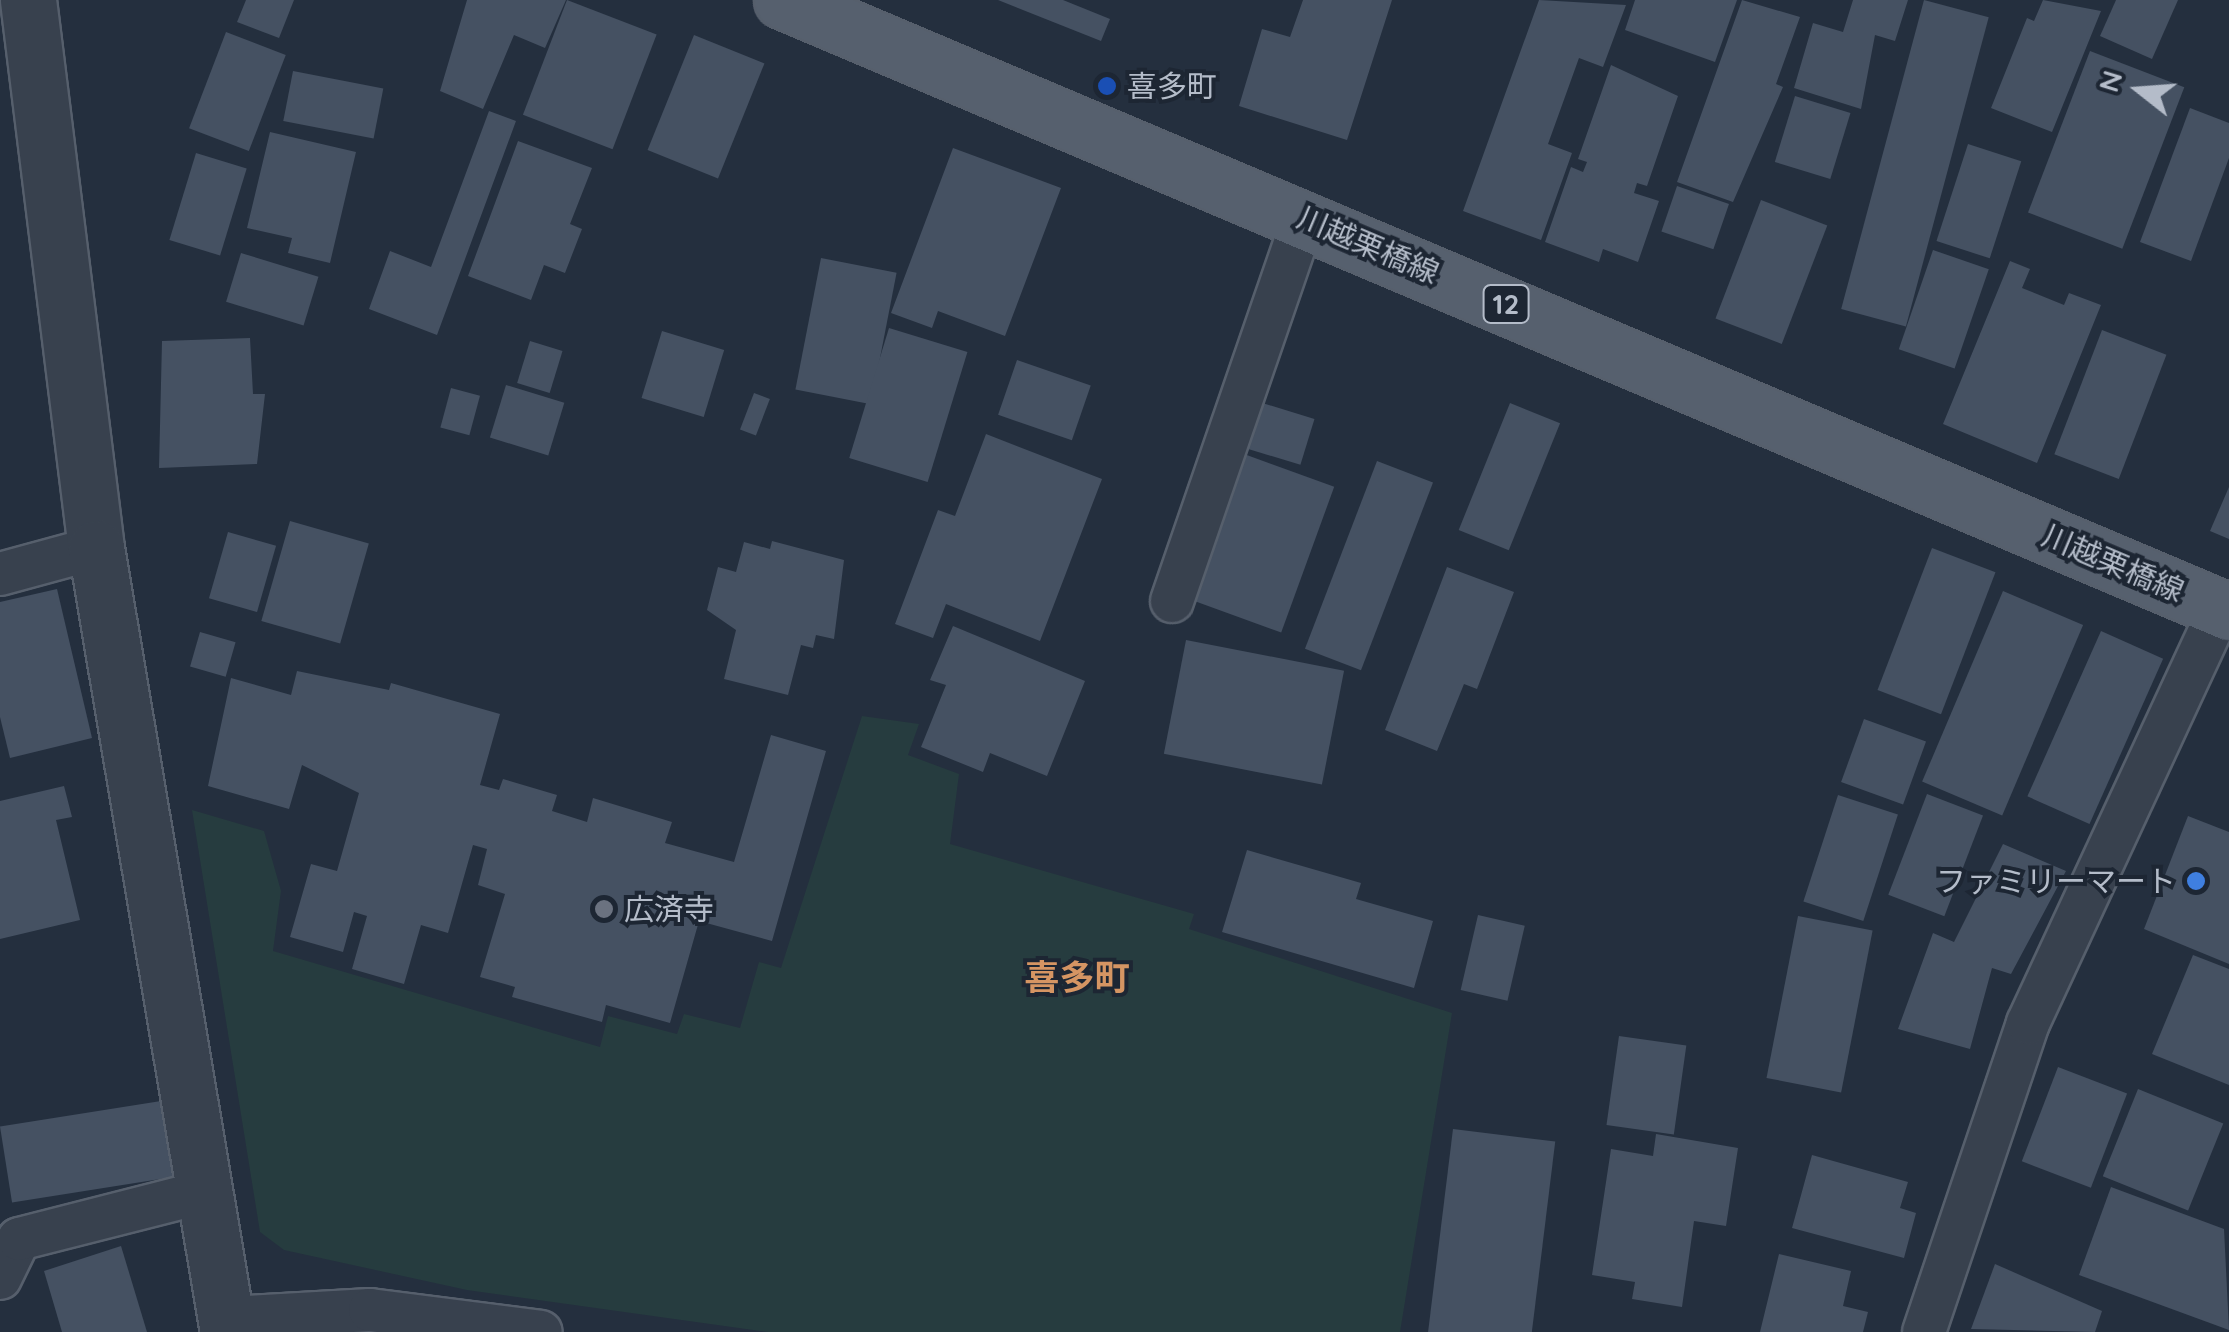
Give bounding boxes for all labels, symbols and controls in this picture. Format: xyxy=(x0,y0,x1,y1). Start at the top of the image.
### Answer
north arrow xyxy=(2089,40,2189,140)
text: N xyxy=(2090,66,2130,96)
place label: 喜多町 xyxy=(1127,68,1217,104)
marker: 喜多町 xyxy=(1096,75,1118,97)
street label: 川越栗橋線 xyxy=(1292,199,1444,291)
road number: 12 xyxy=(1481,281,1531,327)
street label: 川越栗橋線 xyxy=(2037,517,2189,609)
place label: ファミリーマート xyxy=(1936,863,2176,899)
marker: ファミリーマート xyxy=(2185,870,2207,892)
place label: 広済寺 xyxy=(624,891,714,927)
marker: 広済寺 xyxy=(593,898,615,920)
district label: 喜多町 xyxy=(1025,956,1129,998)

